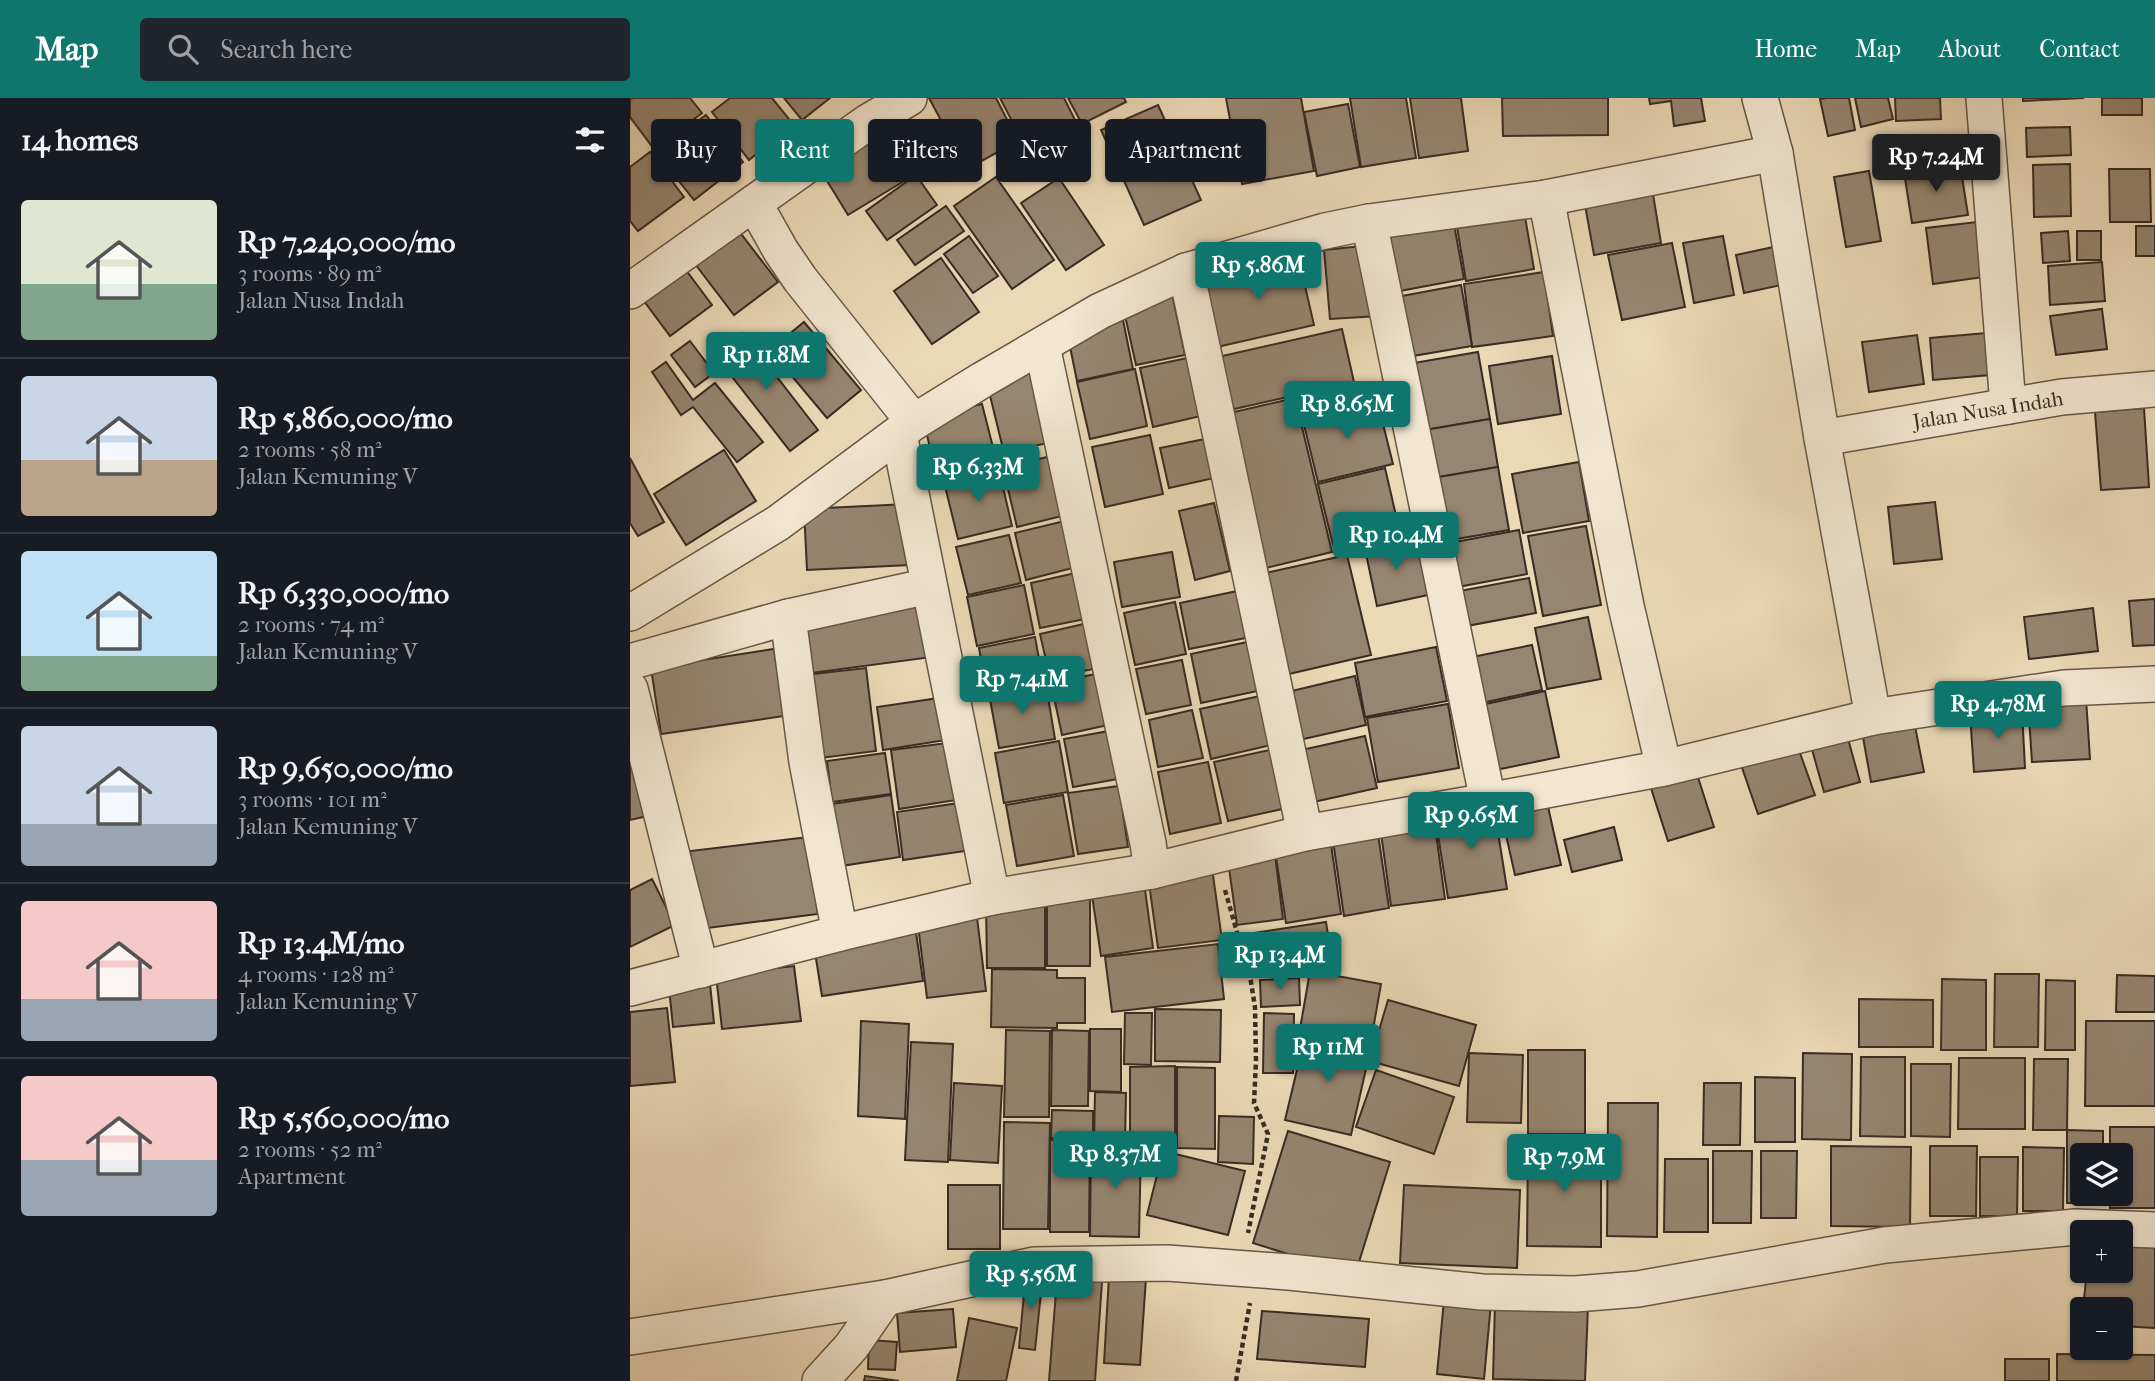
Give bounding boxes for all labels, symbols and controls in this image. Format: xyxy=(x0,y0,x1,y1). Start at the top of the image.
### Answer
search box xyxy=(140,18,630,81)
text: Map xyxy=(35,30,98,69)
icon: search xyxy=(164,30,202,68)
text: Search here xyxy=(220,34,352,65)
text: Home xyxy=(1755,35,1817,63)
text: Map xyxy=(1855,35,1901,63)
text: About xyxy=(1939,35,2001,63)
text: Contact xyxy=(2039,35,2120,63)
chip: Buy xyxy=(651,119,741,182)
chip: Rent xyxy=(755,119,854,182)
chip: Filters xyxy=(868,119,982,182)
chip: New xyxy=(996,119,1091,182)
chip: Apartment xyxy=(1105,119,1266,182)
icon: filters xyxy=(571,121,609,159)
text: 14 homes xyxy=(21,123,138,158)
pin: Rp 7.24M xyxy=(1864,134,2008,194)
text: Rp 7.24M xyxy=(1888,143,1984,170)
text: Rp 7,240,000/mo xyxy=(238,225,456,260)
icon: home xyxy=(77,228,161,312)
pin: Rp 5.86M xyxy=(1186,242,1330,302)
text: Rp 5.86M xyxy=(1211,251,1305,278)
text: 3 rooms · 89 m² xyxy=(238,260,382,287)
text: Jalan Nusa Indah xyxy=(238,287,404,314)
pin: Rp 11.8M xyxy=(694,332,838,392)
text: Rp 11.8M xyxy=(722,341,810,368)
pin: Rp 8.65M xyxy=(1275,382,1419,441)
street label: Jalan Nusa Indah xyxy=(1909,386,2065,434)
text: Rp 8.65M xyxy=(1300,390,1394,417)
text: Rp 5,860,000/mo xyxy=(238,401,453,436)
icon: home xyxy=(77,404,161,488)
text: 2 rooms · 58 m² xyxy=(238,436,382,463)
pin: Rp 6.33M xyxy=(906,444,1050,504)
text: Rp 6.33M xyxy=(933,453,1023,480)
text: Jalan Kemuning V xyxy=(238,463,417,490)
pin: Rp 10.4M xyxy=(1324,512,1468,572)
text: Rp 10.4M xyxy=(1349,521,1443,548)
text: Rp 6,330,000/mo xyxy=(238,576,449,611)
icon: home xyxy=(77,579,161,663)
text: 2 rooms · 74 m² xyxy=(238,611,384,638)
text: Jalan Kemuning V xyxy=(238,638,417,665)
pin: Rp 7.41M xyxy=(950,656,1094,716)
text: Rp 7.41M xyxy=(976,665,1068,692)
pin: Rp 4.78M xyxy=(1926,682,2070,741)
text: Rp 4.78M xyxy=(1950,690,2046,717)
text: Rp 9,650,000/mo xyxy=(238,751,453,786)
icon: home xyxy=(77,754,161,838)
text: 3 rooms · 101 m² xyxy=(238,786,387,813)
pin: Rp 9.65M xyxy=(1399,792,1543,852)
text: Rp 9.65M xyxy=(1424,801,1518,828)
text: Jalan Kemuning V xyxy=(238,813,417,840)
text: Rp 13.4M/mo xyxy=(238,926,405,961)
icon: home xyxy=(77,929,161,1013)
pin: Rp 13.4M xyxy=(1208,932,1352,992)
text: Rp 13.4M xyxy=(1234,941,1326,968)
text: 4 rooms · 128 m² xyxy=(238,961,394,988)
text: Jalan Kemuning V xyxy=(238,988,417,1015)
pin: Rp 11M xyxy=(1271,1024,1385,1084)
text: Rp 11M xyxy=(1292,1033,1364,1060)
text: Rp 5,560,000/mo xyxy=(238,1101,449,1136)
icon: home xyxy=(77,1104,161,1188)
pin: Rp 8.37M xyxy=(1043,1132,1187,1191)
pin: Rp 7.9M xyxy=(1499,1134,1629,1194)
text: 2 rooms · 52 m² xyxy=(238,1136,382,1163)
text: Rp 8.37M xyxy=(1069,1140,1161,1167)
text: Rp 7.9M xyxy=(1523,1143,1605,1170)
map controls xyxy=(2070,1143,2133,1360)
button: layers xyxy=(2070,1143,2133,1206)
text: Apartment xyxy=(238,1163,346,1190)
button: + xyxy=(2070,1220,2133,1283)
pin: Rp 5.56M xyxy=(959,1252,1103,1311)
text: Rp 5.56M xyxy=(986,1260,1076,1287)
button: − xyxy=(2070,1297,2133,1360)

